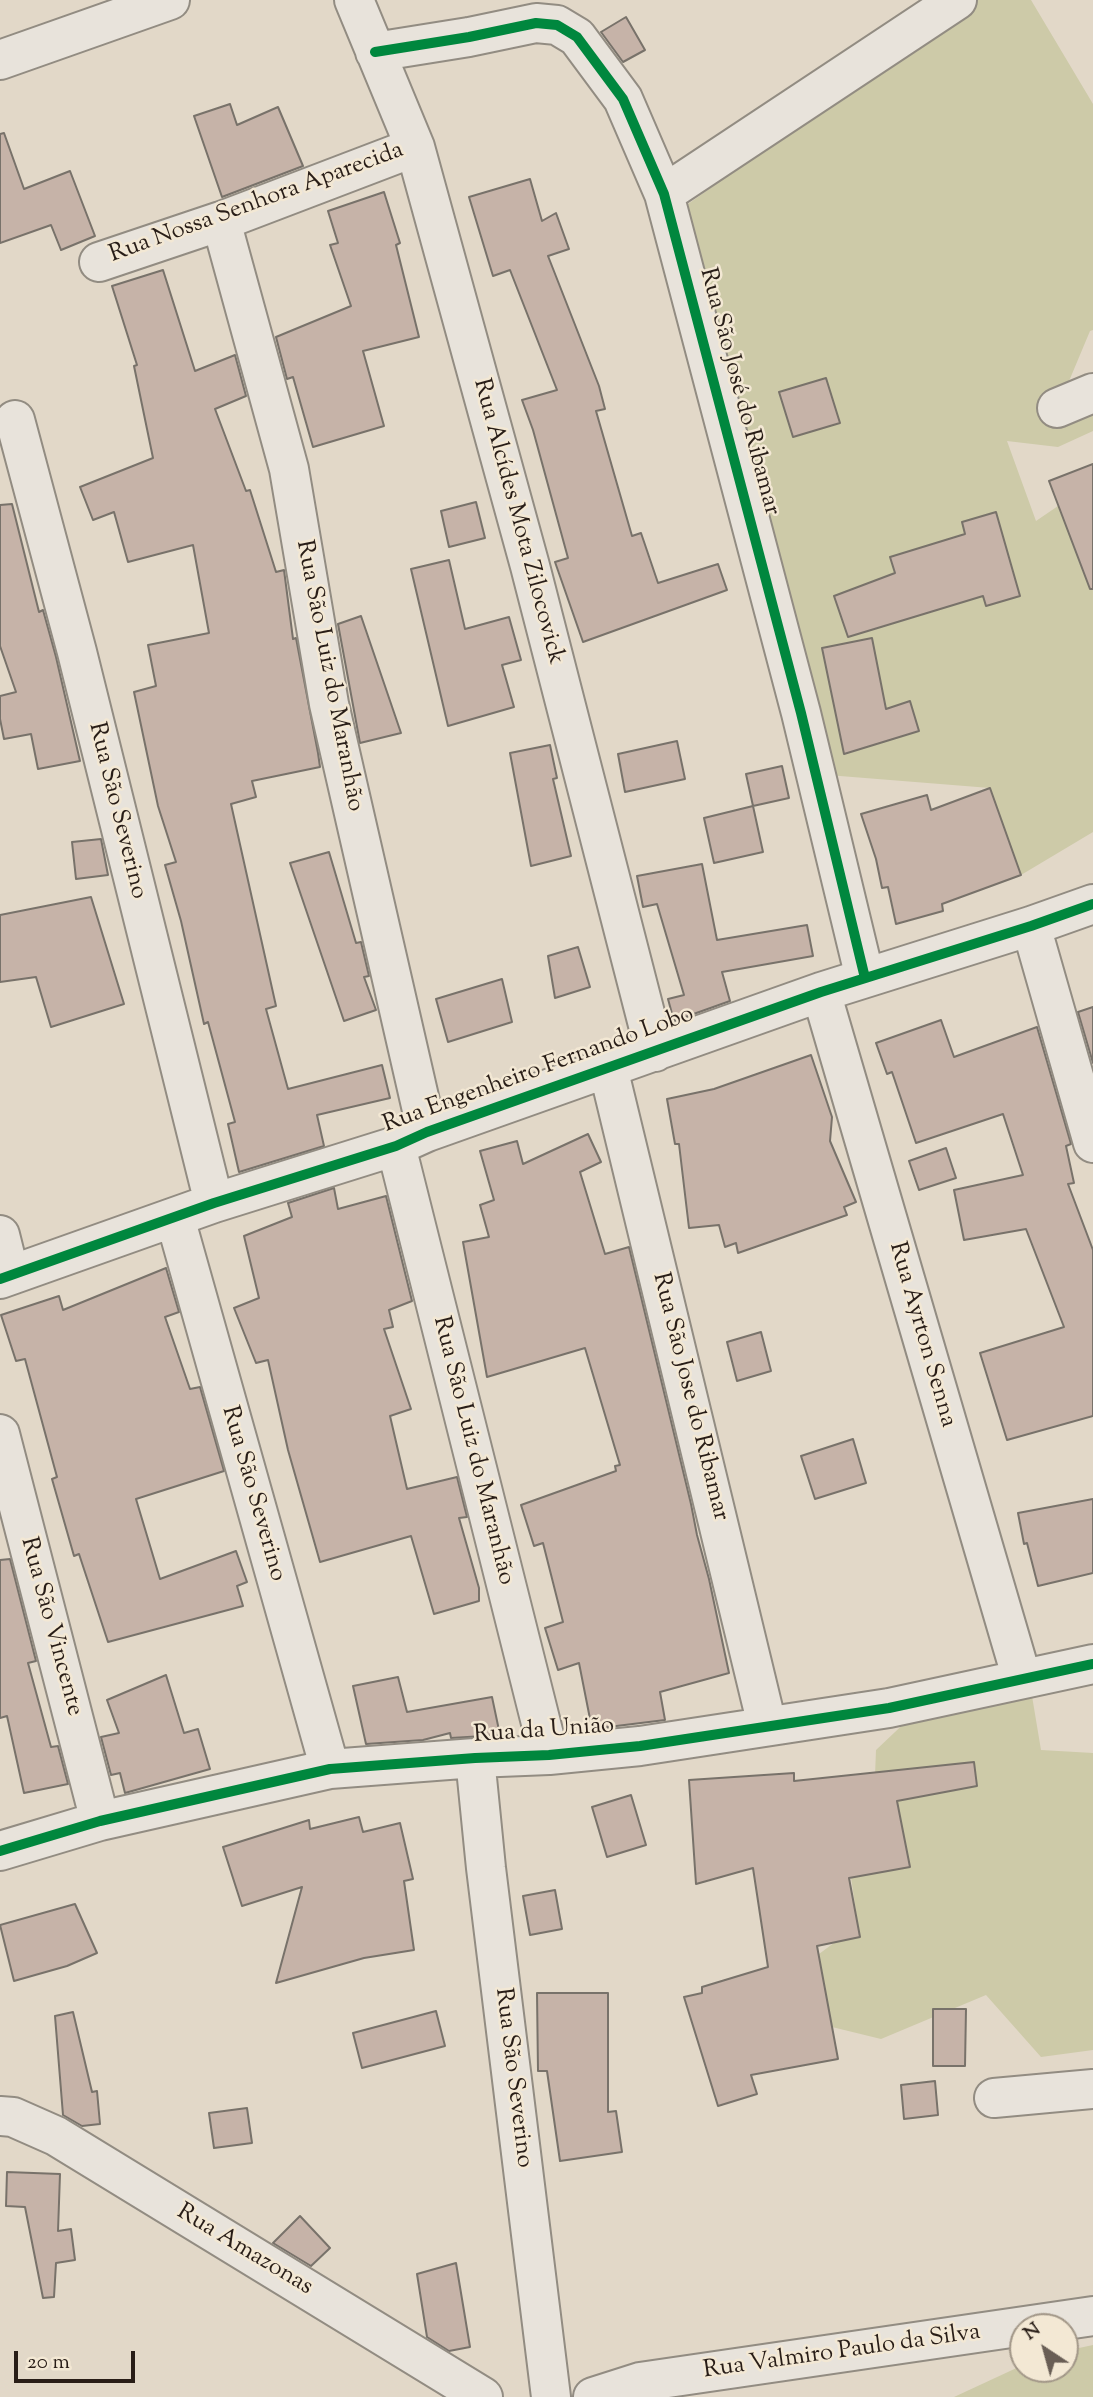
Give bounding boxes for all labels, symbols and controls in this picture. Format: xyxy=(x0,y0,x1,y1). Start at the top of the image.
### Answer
street label: Rua Nossa Senhora Aparecida xyxy=(106,137,408,271)
street label: Rua São José do Ribamar xyxy=(691,265,785,519)
street label: Rua Alcídes Mota Zilocovick xyxy=(465,376,569,668)
street label: Rua São Luiz do Maranhão xyxy=(288,538,368,814)
street label: Rua São Severino xyxy=(80,720,152,902)
street label: Rua Engenheiro Fernando Lobo xyxy=(380,1001,698,1141)
street label: Rua Ayrton Senna xyxy=(881,1239,961,1431)
street label: Rua São Jose do Ribamar xyxy=(644,1270,734,1524)
street label: Rua São Luiz do Maranhão xyxy=(425,1314,519,1588)
street label: Rua São Severino xyxy=(213,1403,291,1585)
street label: Rua São Vincente xyxy=(12,1534,88,1720)
street label: Rua da União xyxy=(473,1713,615,1751)
street label: Rua São Severino xyxy=(487,1986,537,2170)
street label: Rua Amazonas xyxy=(171,2199,317,2303)
north arrow xyxy=(1009,2313,1079,2383)
text: N xyxy=(1018,2317,1047,2348)
street label: Rua Valmiro Paulo da Silva xyxy=(702,2319,982,2387)
scale bar xyxy=(18,2338,138,2382)
text: 20 m xyxy=(27,2348,70,2378)

